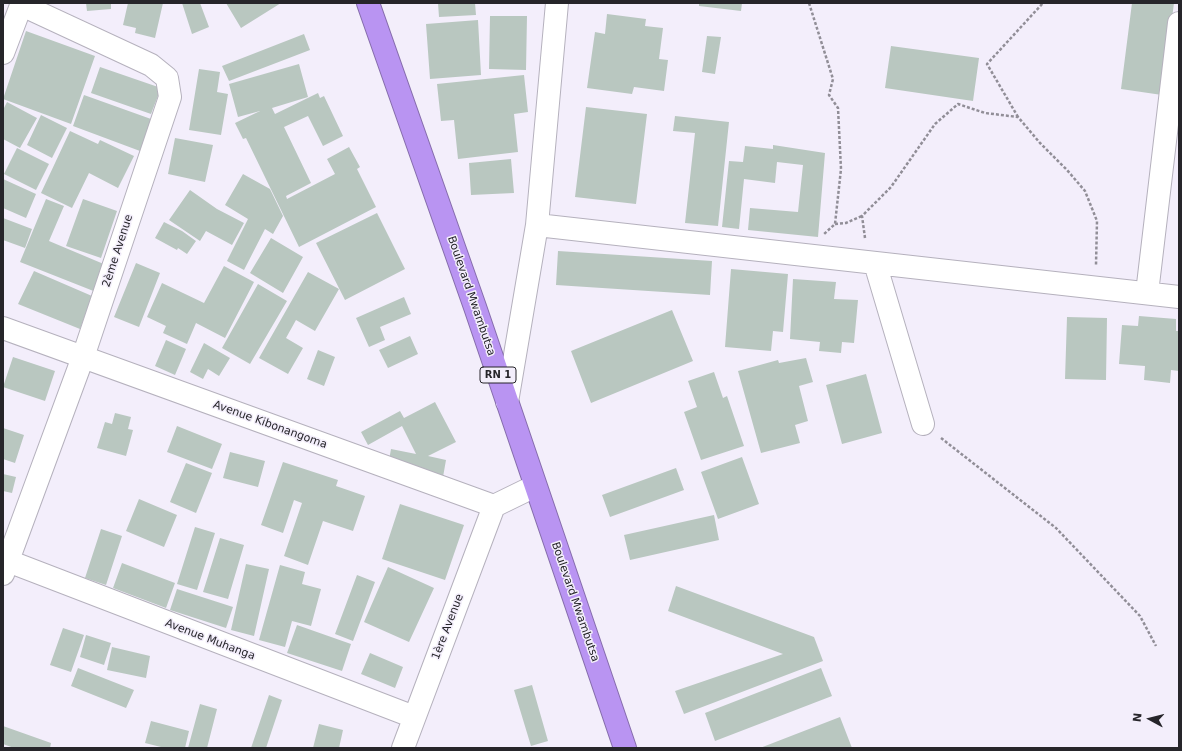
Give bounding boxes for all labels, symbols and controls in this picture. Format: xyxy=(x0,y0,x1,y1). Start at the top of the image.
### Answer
street label: 2ème Avenue xyxy=(100,213,136,289)
street label: Boulevard Mwambutsa xyxy=(444,234,498,358)
road number: RN 1 xyxy=(480,367,516,383)
street label: Avenue Kibonangoma xyxy=(211,398,329,452)
street label: Boulevard Mwambutsa xyxy=(548,540,602,664)
street label: 1ère Avenue xyxy=(429,592,467,662)
street label: Avenue Muhanga xyxy=(163,617,257,663)
north arrow xyxy=(1130,699,1170,739)
text: N xyxy=(1131,712,1145,723)

